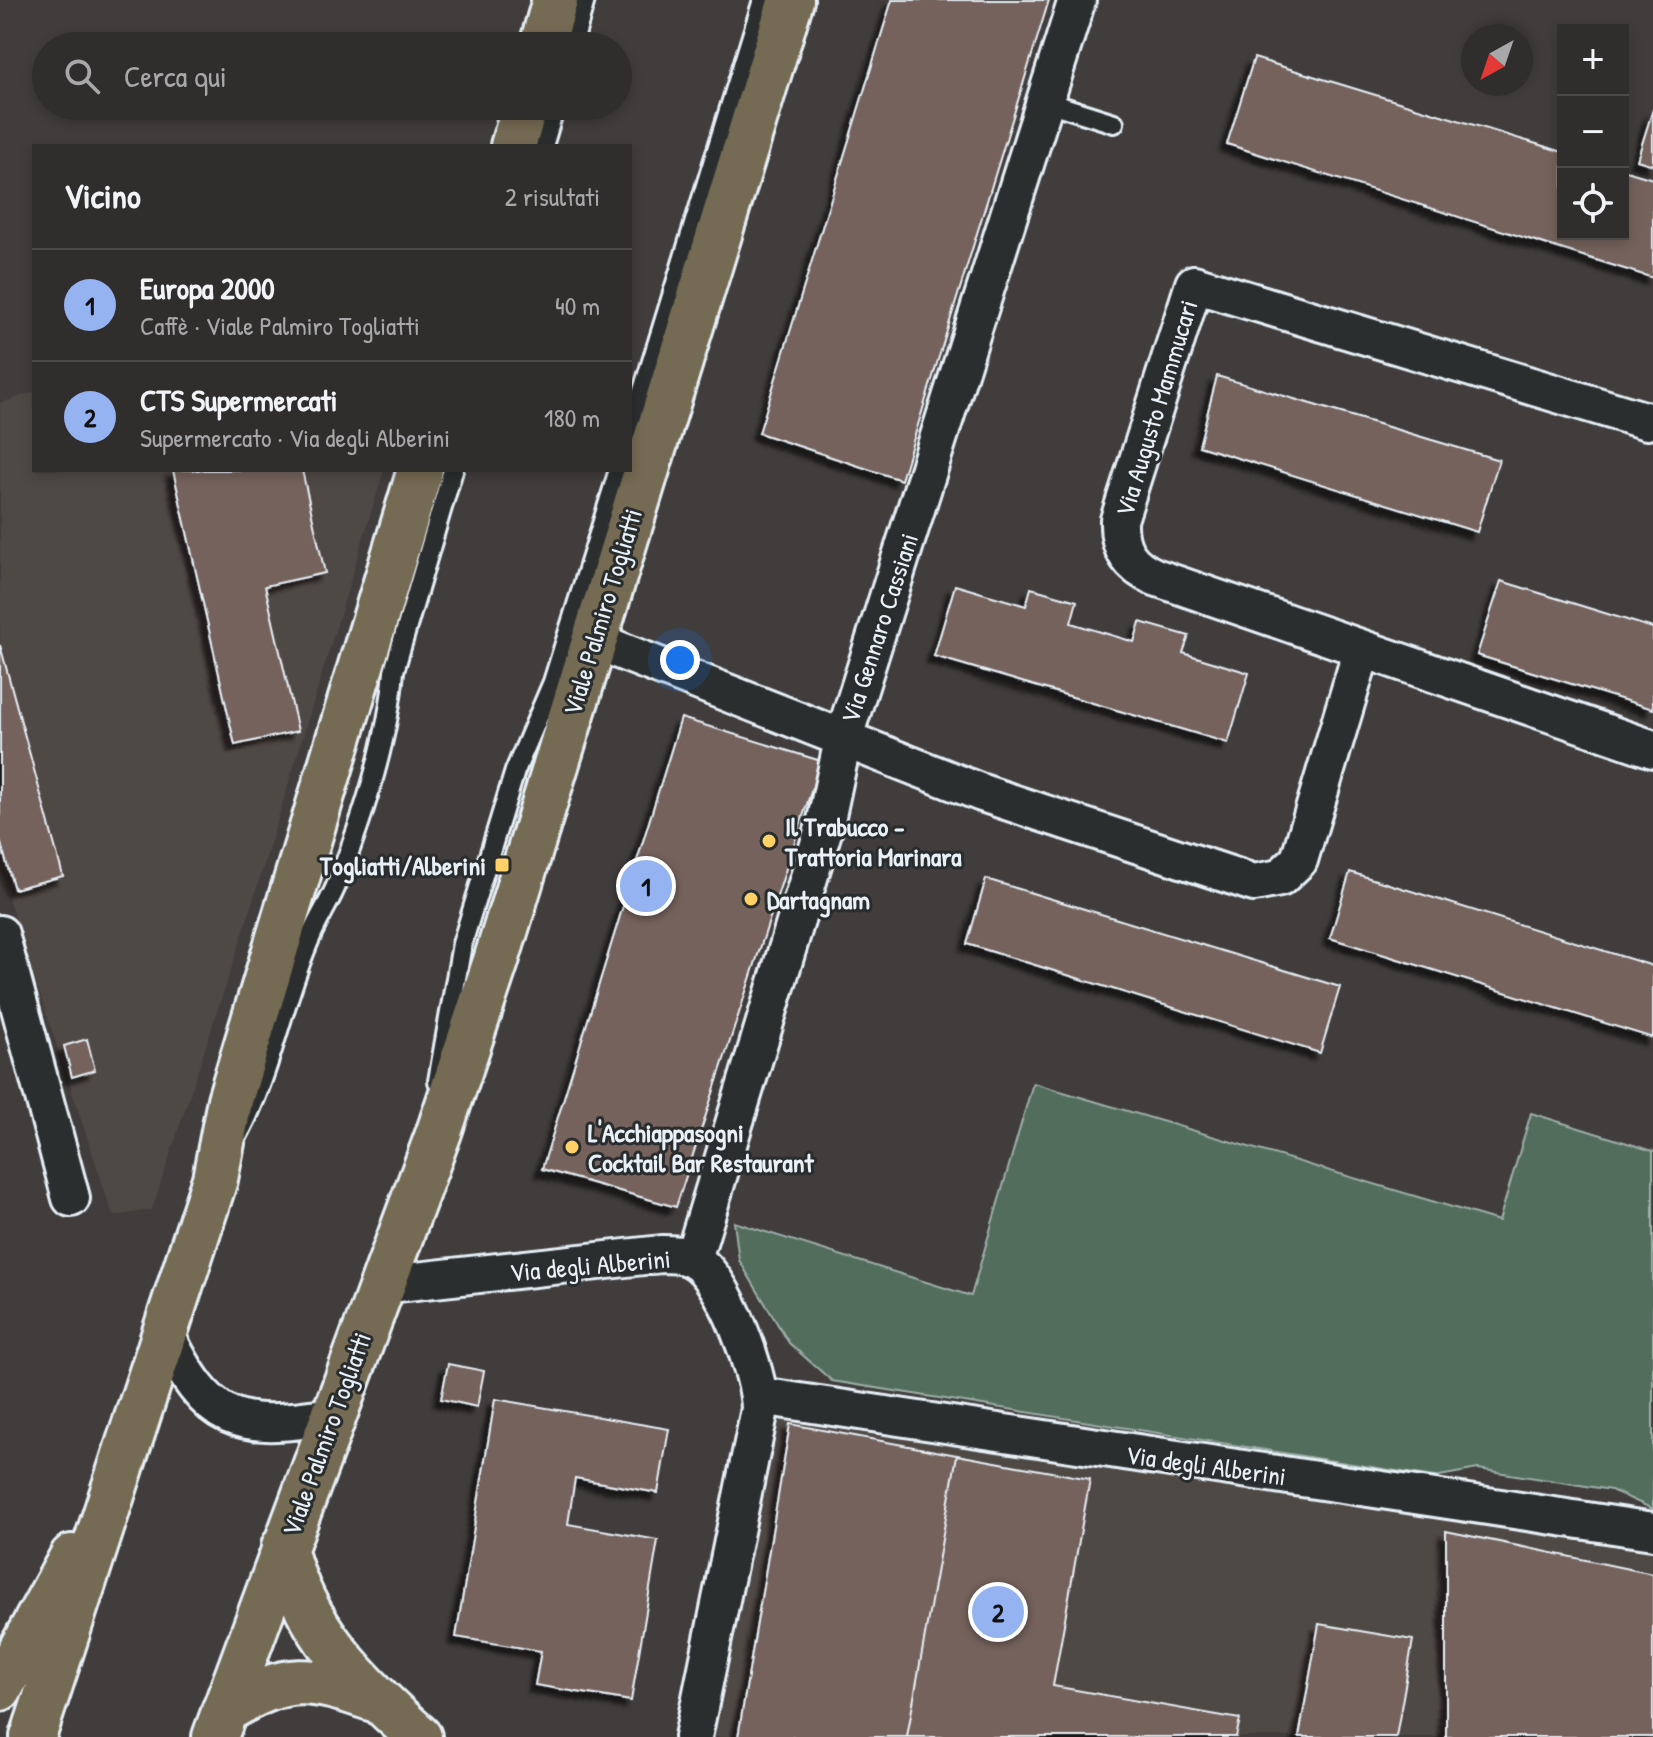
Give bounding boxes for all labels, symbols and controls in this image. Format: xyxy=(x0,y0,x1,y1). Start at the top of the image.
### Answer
north arrow xyxy=(1461,24,1533,96)
map controls xyxy=(1557,24,1629,240)
button: + xyxy=(1557,24,1629,96)
search box xyxy=(32,32,632,120)
icon: search xyxy=(60,54,104,98)
text: Cerca qui xyxy=(124,56,227,96)
button: − xyxy=(1557,96,1629,168)
button: locate xyxy=(1557,168,1629,240)
text: Vicino xyxy=(64,173,141,219)
text: 2 risultati xyxy=(505,179,600,214)
text: Europa 2000 xyxy=(140,268,275,308)
text: 1 xyxy=(85,288,95,323)
text: 40 m xyxy=(555,288,600,323)
street label: Via Augusto Mammucari xyxy=(1106,295,1206,521)
text: Caffè · Viale Palmiro Togliatti xyxy=(140,308,420,343)
text: CTS Supermercati xyxy=(140,380,338,420)
text: 2 xyxy=(84,400,96,435)
text: 180 m xyxy=(544,400,600,435)
text: Supermercato · Via degli Alberini xyxy=(140,420,450,455)
street label: Viale Palmiro Togliatti xyxy=(554,504,650,720)
street label: Via Gennaro Cassiani xyxy=(832,529,926,727)
your location xyxy=(660,640,700,680)
place label: Il Trabucco - Trattoria Marinara xyxy=(784,809,962,874)
marker: Il Trabucco - Trattoria Marinara xyxy=(760,832,778,850)
place label: Togliatti/Alberini xyxy=(319,848,486,884)
marker: Togliatti/Alberini xyxy=(493,856,511,874)
pin: 1 xyxy=(620,856,672,916)
place label: Dartagnam xyxy=(767,882,870,918)
marker: Dartagnam xyxy=(742,890,760,908)
place label: L'Acchiappasogni Cocktail Bar Restaurant xyxy=(588,1115,814,1180)
marker: L'Acchiappasogni Cocktail Bar Restaurant xyxy=(563,1138,581,1156)
street label: Via degli Alberini xyxy=(508,1241,672,1289)
street label: Viale Palmiro Togliatti xyxy=(273,1327,379,1541)
street label: Via degli Alberini xyxy=(1124,1436,1288,1494)
pin: 2 xyxy=(972,1582,1024,1642)

